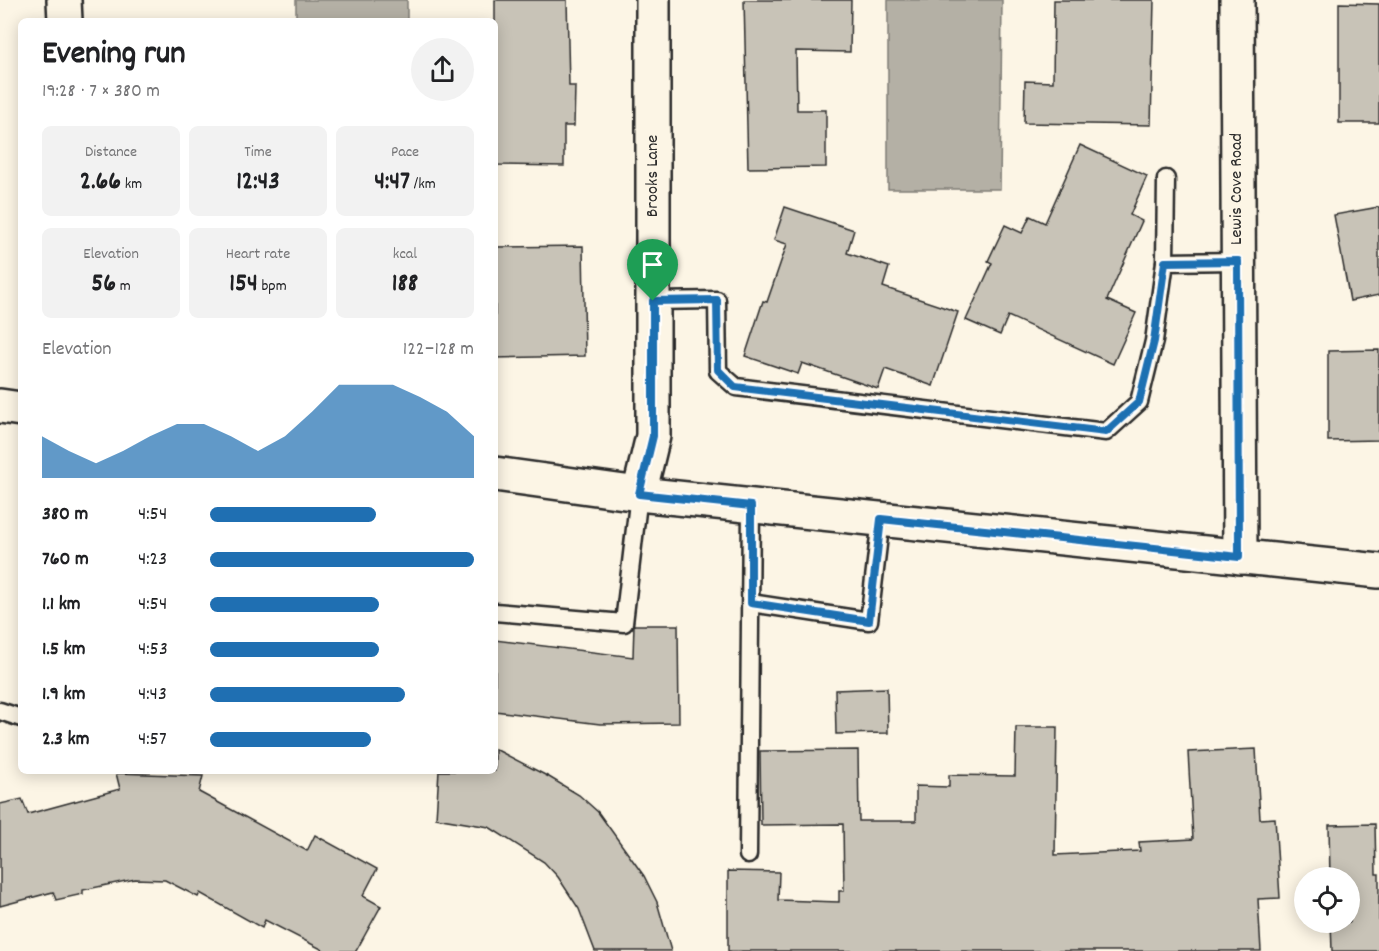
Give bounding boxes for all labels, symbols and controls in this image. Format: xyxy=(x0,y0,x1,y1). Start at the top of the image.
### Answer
text: Evening run xyxy=(42,32,186,79)
button: share xyxy=(411,38,474,101)
text: 19:28 · 7 × 380 m xyxy=(42,78,160,106)
street label: Lewis Cove Road xyxy=(1225,133,1250,245)
street label: Brooks Lane xyxy=(641,135,666,217)
text: Distance xyxy=(85,141,137,164)
text: Time xyxy=(244,141,272,164)
text: Pace xyxy=(391,141,419,164)
text: 2.66 xyxy=(80,164,121,201)
text: 12:43 xyxy=(236,164,280,201)
text: 4:47 xyxy=(374,164,410,201)
text: km xyxy=(121,173,142,196)
text: /km xyxy=(410,173,436,196)
pin xyxy=(627,239,678,301)
text: Elevation xyxy=(83,243,139,266)
text: Heart rate xyxy=(226,243,290,266)
text: kcal xyxy=(393,243,417,266)
icon: arrive xyxy=(636,248,669,281)
text: 56 xyxy=(91,266,116,303)
text: 154 xyxy=(229,266,258,303)
text: 188 xyxy=(392,266,418,303)
text: m xyxy=(116,275,131,298)
text: bpm xyxy=(258,275,287,298)
text: Elevation xyxy=(42,336,112,364)
text: 122–128 m xyxy=(403,336,474,364)
text: 380 m xyxy=(42,501,88,529)
text: 4:54 xyxy=(138,501,167,529)
text: 760 m xyxy=(42,546,89,574)
text: 4:23 xyxy=(138,546,167,574)
text: 1.1 km xyxy=(42,591,81,619)
text: 4:54 xyxy=(138,591,167,619)
text: 1.5 km xyxy=(42,636,85,664)
text: 4:53 xyxy=(138,636,168,664)
text: 1.9 km xyxy=(42,681,85,709)
text: 4:43 xyxy=(138,681,167,709)
text: 2.3 km xyxy=(42,726,89,754)
text: 4:57 xyxy=(138,726,167,754)
map controls xyxy=(1294,867,1360,933)
button: locate xyxy=(1294,867,1360,933)

